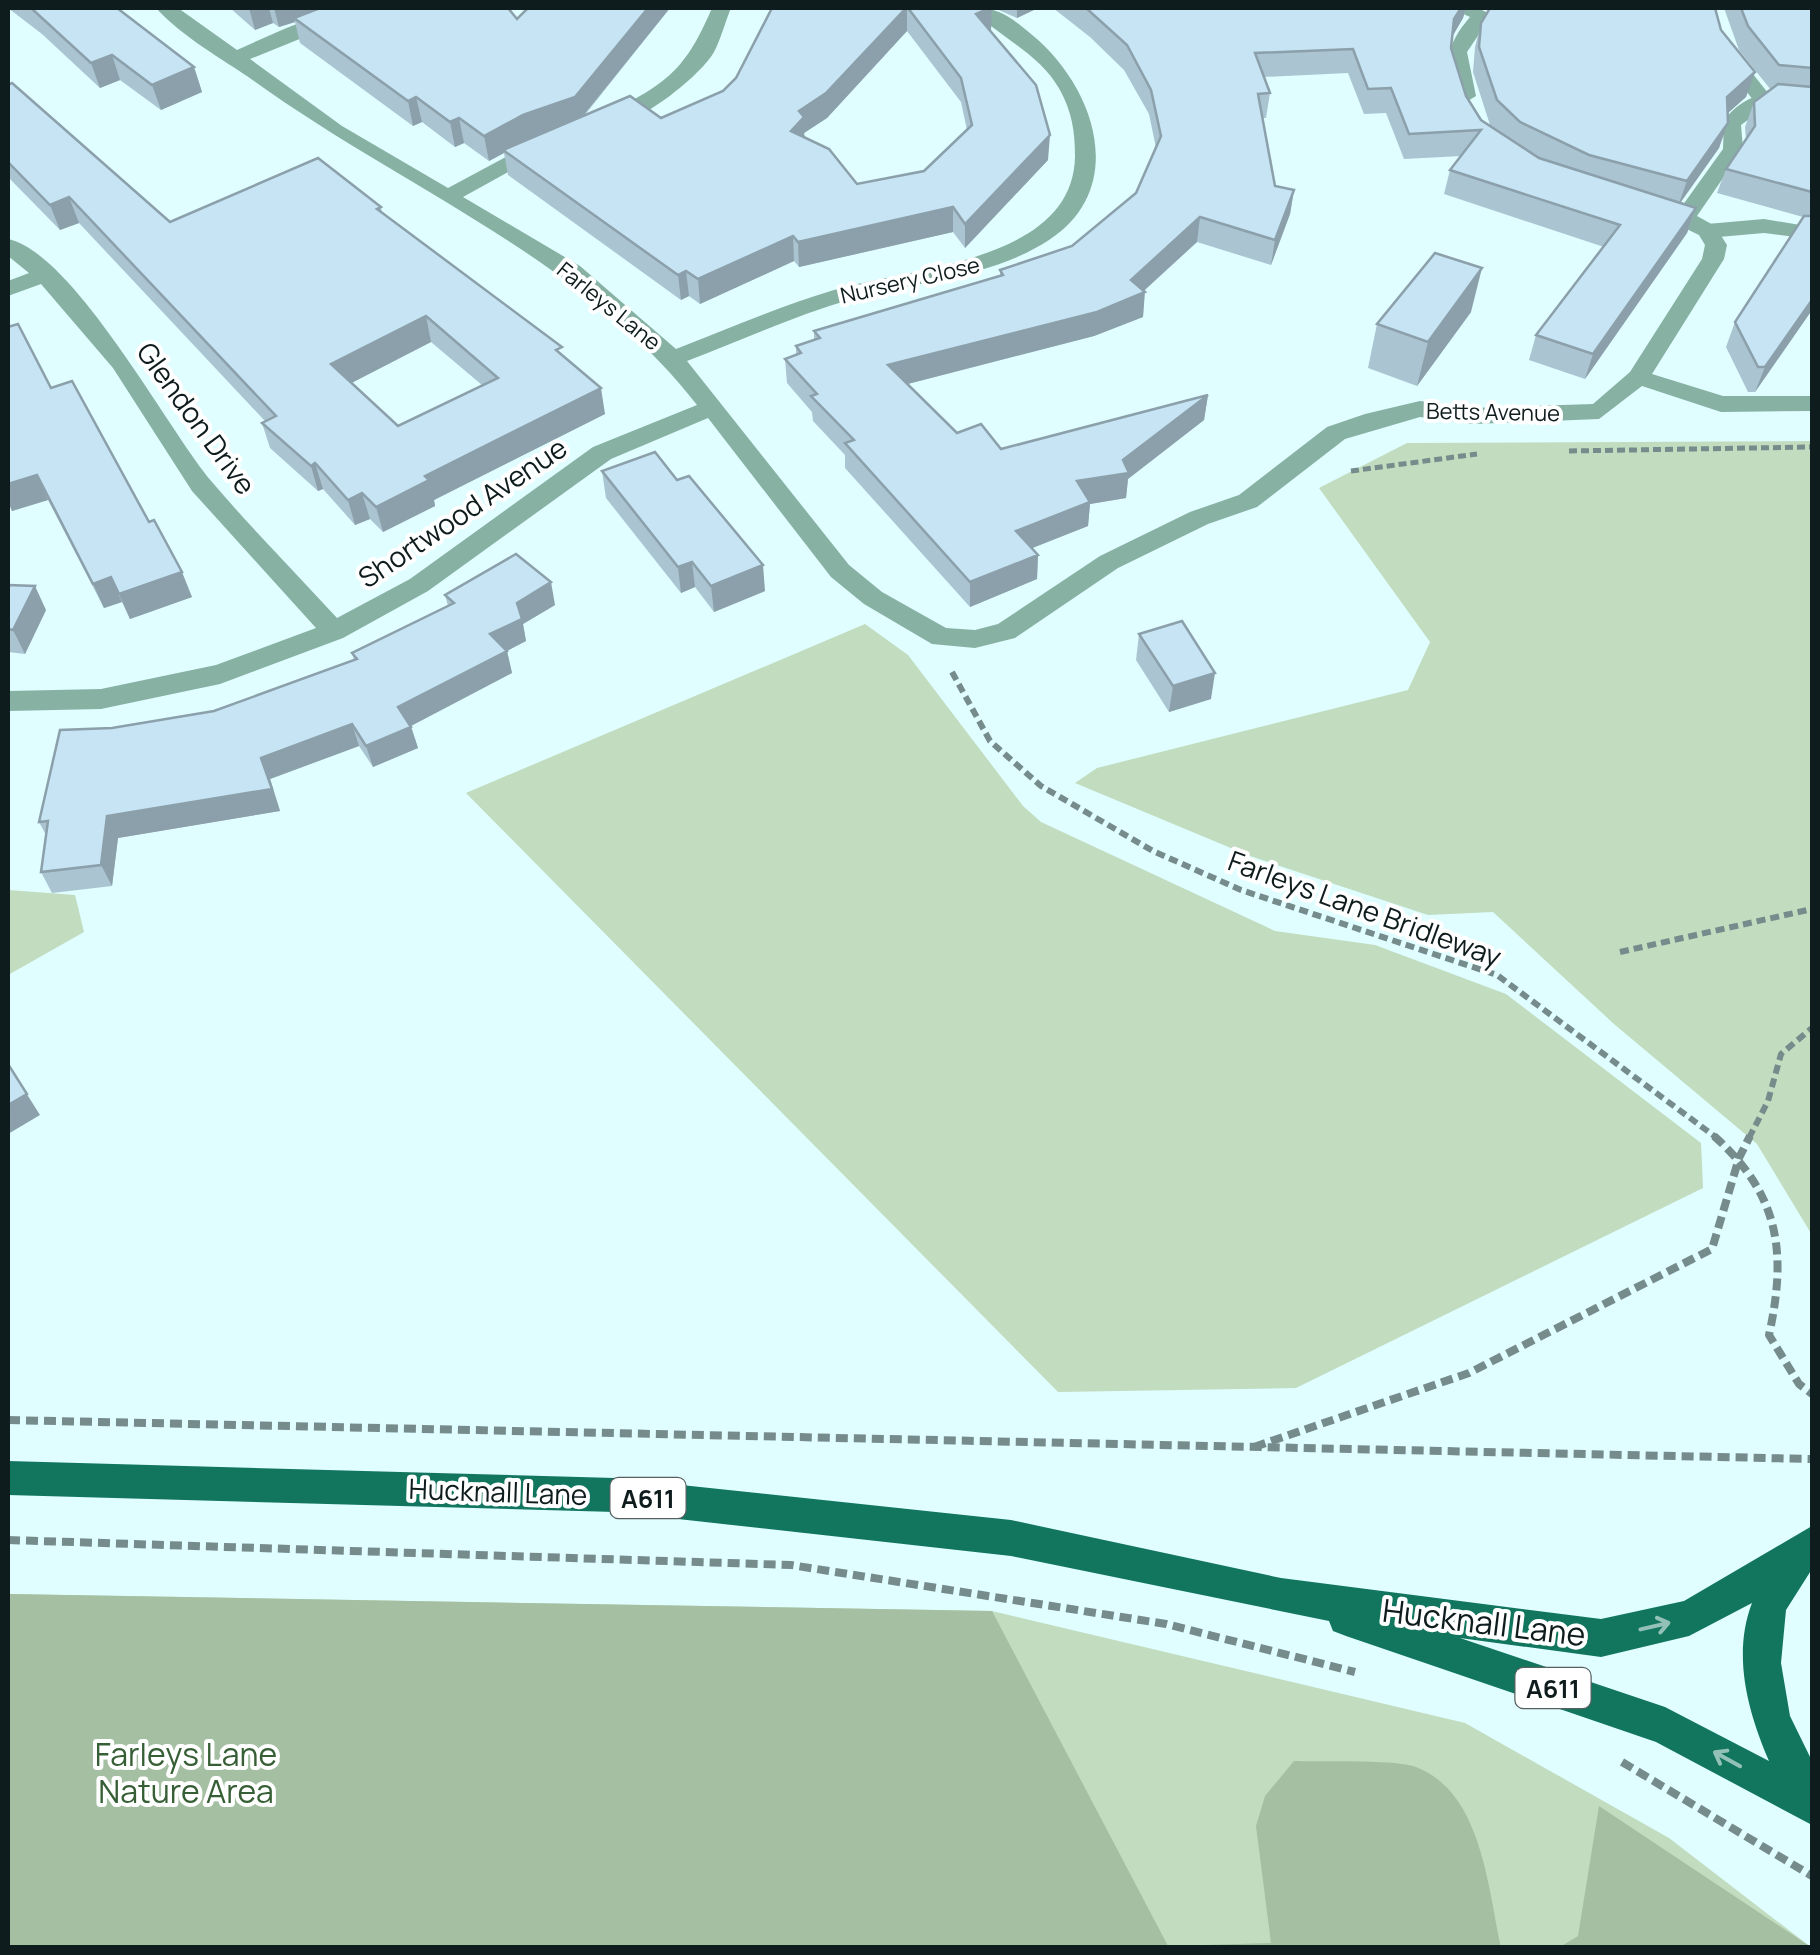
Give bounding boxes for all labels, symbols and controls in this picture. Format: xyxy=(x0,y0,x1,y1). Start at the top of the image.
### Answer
street label: Nursery Close xyxy=(837,249,983,311)
street label: Farleys Lane xyxy=(551,255,667,357)
street label: Glendon Drive xyxy=(129,334,265,502)
street label: Betts Avenue xyxy=(1426,396,1560,428)
street label: Shortwood Avenue xyxy=(350,428,574,596)
street label: Farleys Lane Bridleway xyxy=(1223,841,1507,975)
street label: Hucknall Lane xyxy=(408,1469,588,1513)
road number: A611 xyxy=(610,1478,686,1518)
street label: Hucknall Lane xyxy=(1380,1588,1588,1656)
one-way arrow xyxy=(1638,1616,1670,1634)
road number: A611 xyxy=(1516,1668,1590,1708)
park label: Farleys Lane Nature Area xyxy=(95,1732,277,1813)
one-way arrow xyxy=(1712,1749,1742,1768)

